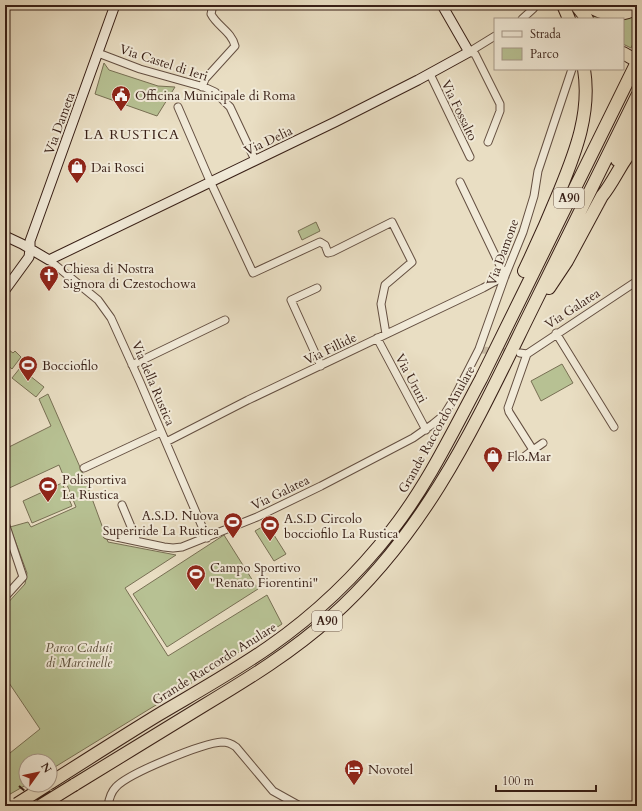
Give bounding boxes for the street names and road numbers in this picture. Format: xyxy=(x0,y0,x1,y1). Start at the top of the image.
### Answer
street label: Via Castel di Ieri xyxy=(117,40,210,86)
street label: Via Fossalto xyxy=(437,77,482,144)
street label: Via Dameta xyxy=(40,89,80,157)
street label: Via Delia xyxy=(241,122,296,160)
road number: A90 xyxy=(554,188,584,208)
street label: Via Damone xyxy=(483,216,523,288)
street label: Via Galatea xyxy=(541,284,604,333)
street label: Via Fillide xyxy=(301,328,360,369)
street label: Via della Rustica xyxy=(127,338,179,429)
street label: Via Ururi xyxy=(391,351,432,406)
street label: Grande Raccordo Anulare xyxy=(394,362,480,497)
street label: Via Galatea xyxy=(248,471,313,515)
road number: A90 xyxy=(312,611,342,631)
street label: Grande Raccordo Anulare xyxy=(149,618,280,709)

